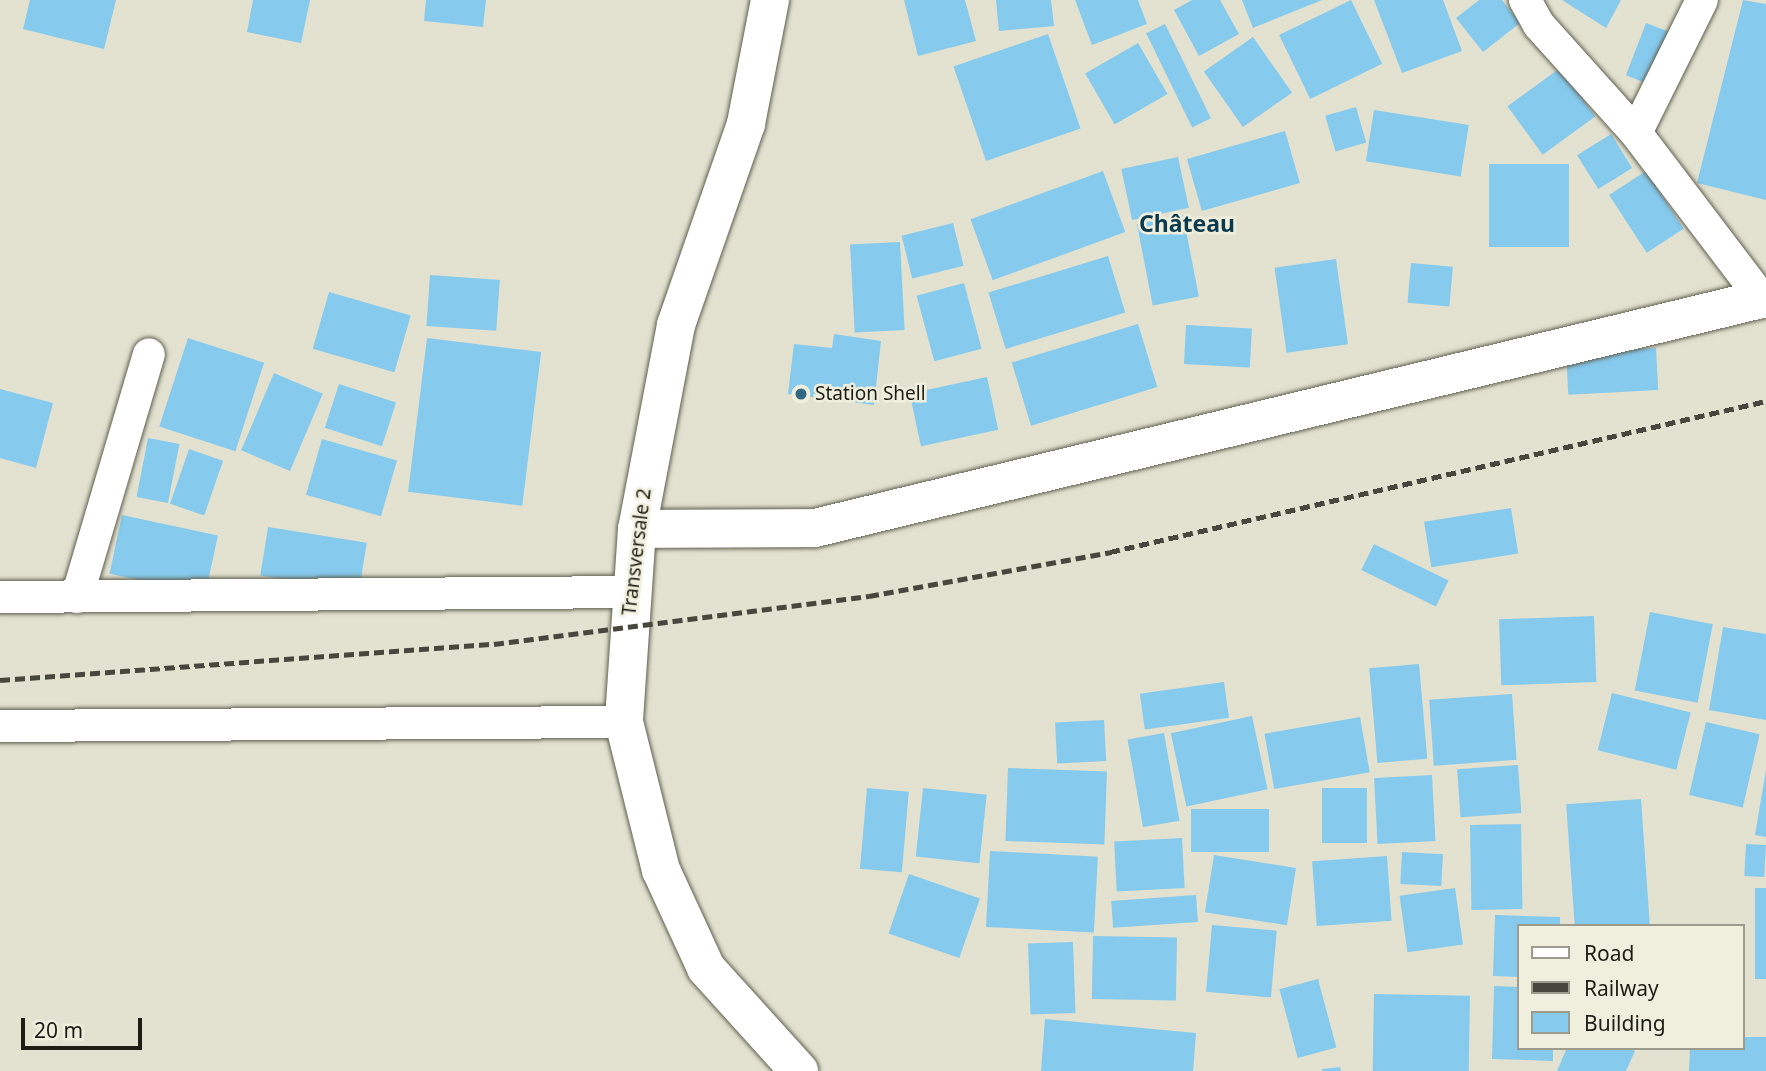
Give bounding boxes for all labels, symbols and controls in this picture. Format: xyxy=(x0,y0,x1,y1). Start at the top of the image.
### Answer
district label: Château xyxy=(1139,209,1235,237)
place label: Station Shell xyxy=(815,383,926,405)
marker: Station Shell xyxy=(793,386,809,402)
street label: Transversale 2 xyxy=(618,487,656,617)
legend xyxy=(1518,924,1745,1050)
text: Road xyxy=(1584,939,1634,967)
text: Railway xyxy=(1584,974,1659,1002)
scale bar xyxy=(24,1004,145,1048)
text: Building xyxy=(1584,1009,1666,1037)
text: 20 m xyxy=(34,1016,83,1044)

